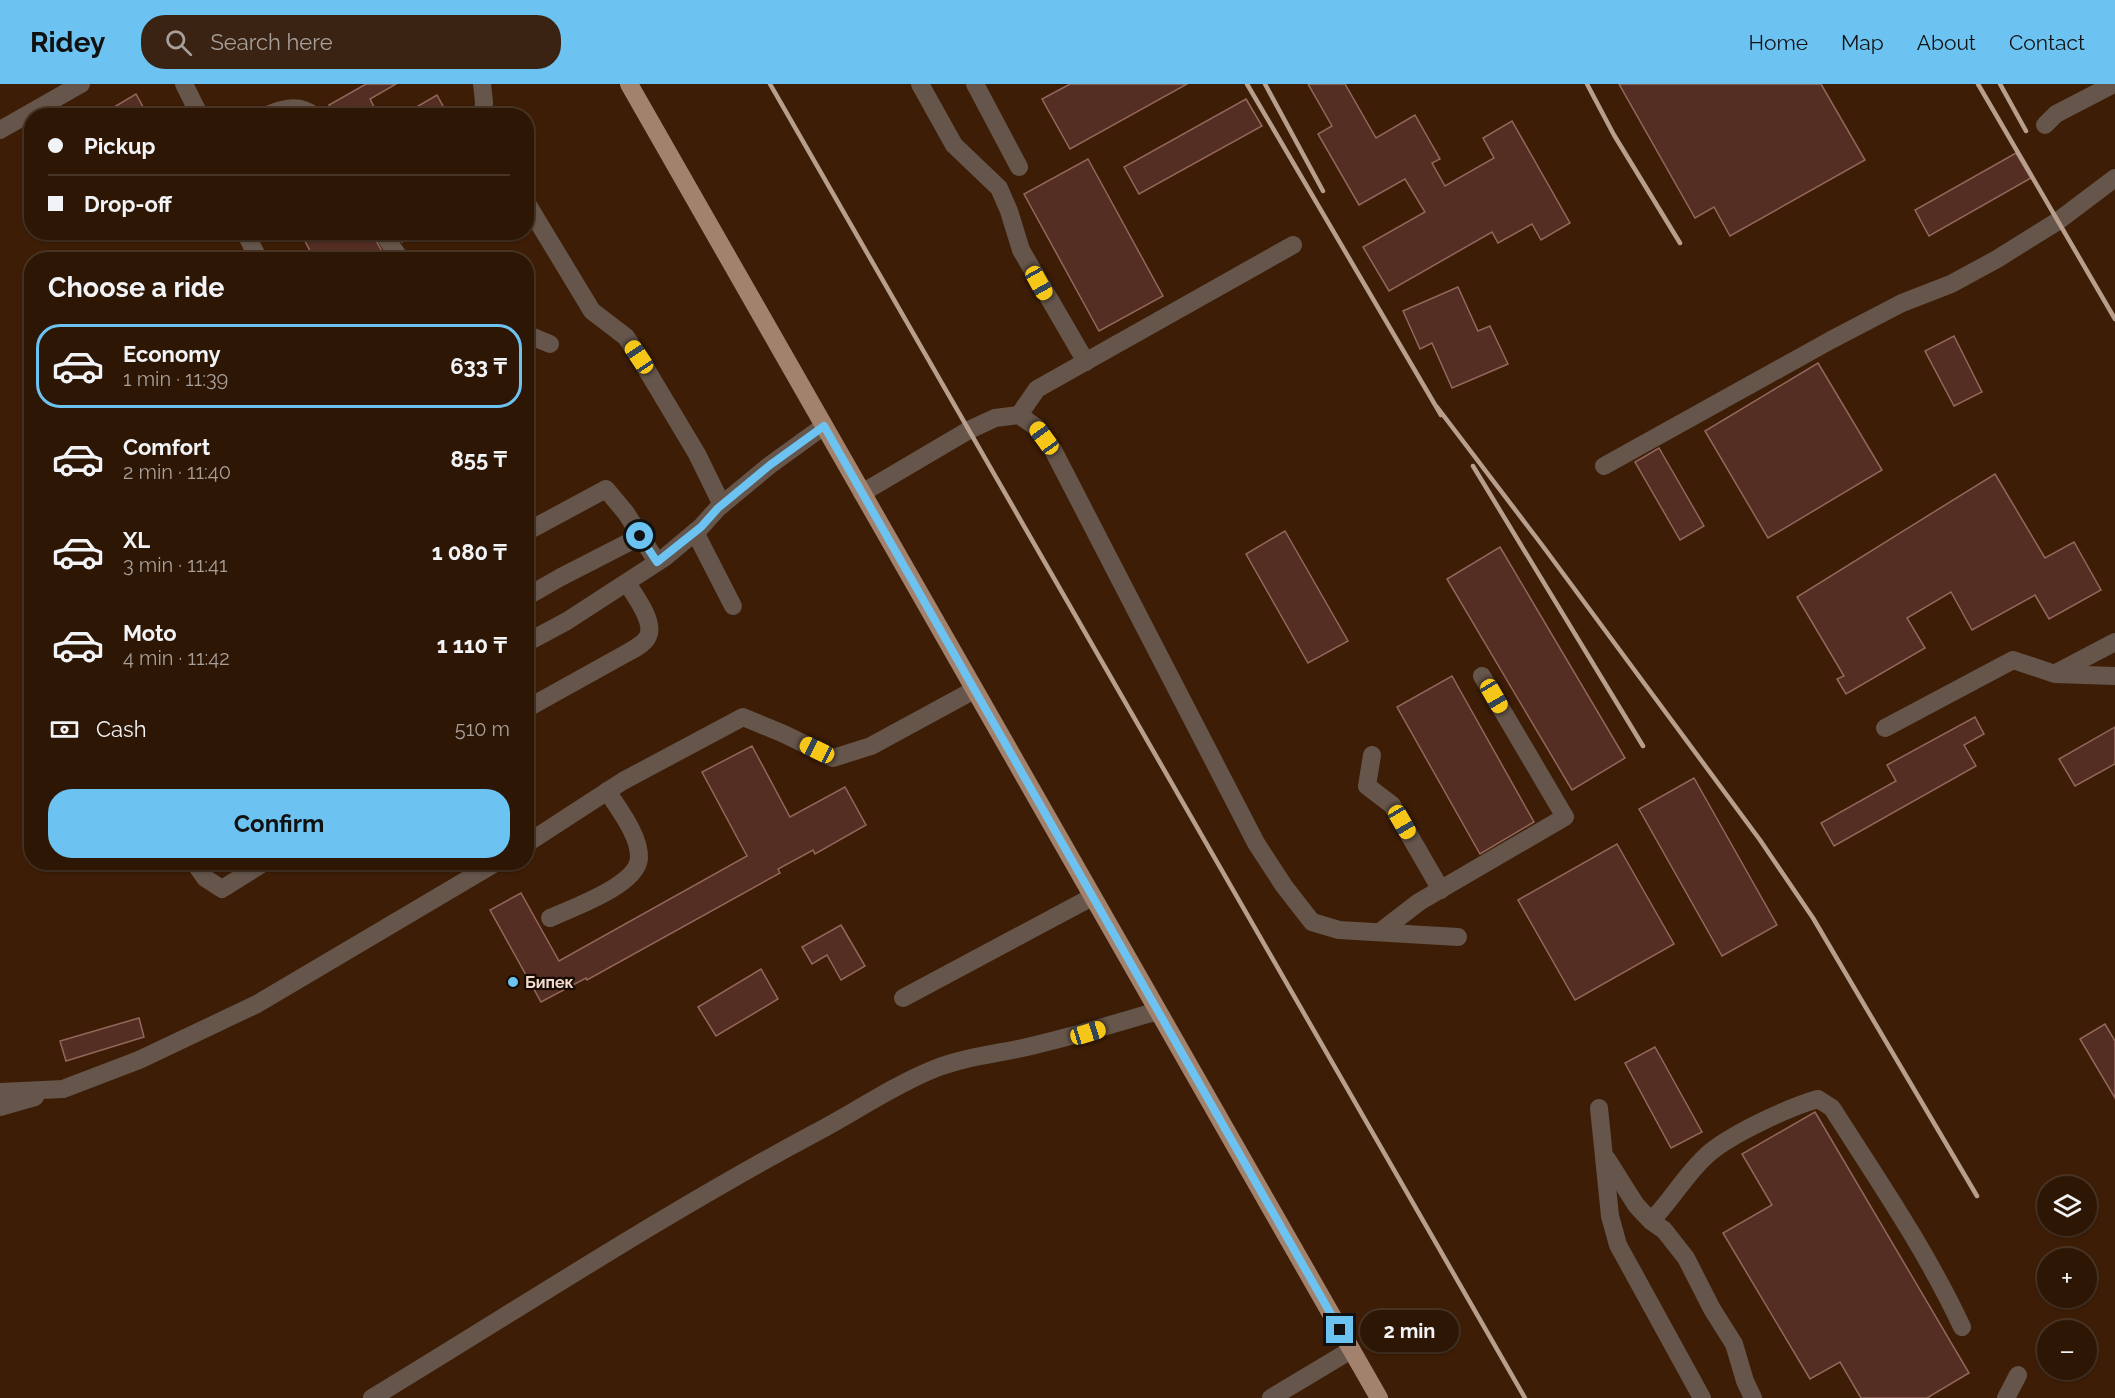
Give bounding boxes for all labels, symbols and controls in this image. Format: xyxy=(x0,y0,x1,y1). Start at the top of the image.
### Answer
search box xyxy=(141,15,561,69)
text: Ridey xyxy=(30,26,105,59)
icon: search xyxy=(162,26,195,59)
text: Search here xyxy=(210,29,333,55)
text: Home xyxy=(1749,30,1808,55)
text: Map xyxy=(1841,30,1884,55)
text: About xyxy=(1917,30,1976,55)
text: Contact xyxy=(2009,30,2085,55)
text: Pickup xyxy=(84,133,156,159)
text: Drop-off xyxy=(84,191,172,217)
car xyxy=(1022,263,1056,303)
text: Choose a ride xyxy=(48,272,224,303)
car xyxy=(621,337,657,377)
icon: car xyxy=(51,339,105,393)
text: Economy xyxy=(123,341,221,367)
text: 633 ₸ xyxy=(450,353,507,379)
text: 1 min · 11:39 xyxy=(123,367,228,391)
car xyxy=(1026,418,1062,458)
icon: car xyxy=(51,432,105,486)
text: Comfort xyxy=(123,434,210,460)
text: 855 ₸ xyxy=(450,446,507,472)
text: 2 min · 11:40 xyxy=(123,460,231,484)
route start xyxy=(626,522,653,549)
icon: car xyxy=(51,525,105,579)
text: XL xyxy=(123,527,150,553)
text: 1 080 ₸ xyxy=(432,539,507,565)
text: 3 min · 11:41 xyxy=(123,553,228,577)
icon: car xyxy=(51,618,105,672)
text: Moto xyxy=(123,620,177,646)
text: 1 110 ₸ xyxy=(437,632,507,658)
text: 4 min · 11:42 xyxy=(123,646,230,670)
car xyxy=(1477,676,1511,716)
icon: cash xyxy=(48,713,81,746)
text: Cash xyxy=(96,716,147,742)
text: 510 m xyxy=(455,717,510,741)
car xyxy=(797,734,837,766)
button: Confirm xyxy=(48,789,510,858)
car xyxy=(1385,802,1419,842)
place label: Бипек xyxy=(525,973,574,992)
marker: Бипек xyxy=(506,975,520,989)
car xyxy=(1068,1019,1108,1047)
map controls xyxy=(2037,1176,2097,1380)
button: layers xyxy=(2037,1176,2097,1236)
button: + xyxy=(2037,1248,2097,1308)
callout: 2 min xyxy=(1361,1309,1460,1351)
route end xyxy=(1326,1316,1353,1343)
text: 2 min xyxy=(1384,1319,1435,1343)
button: − xyxy=(2037,1320,2097,1380)

